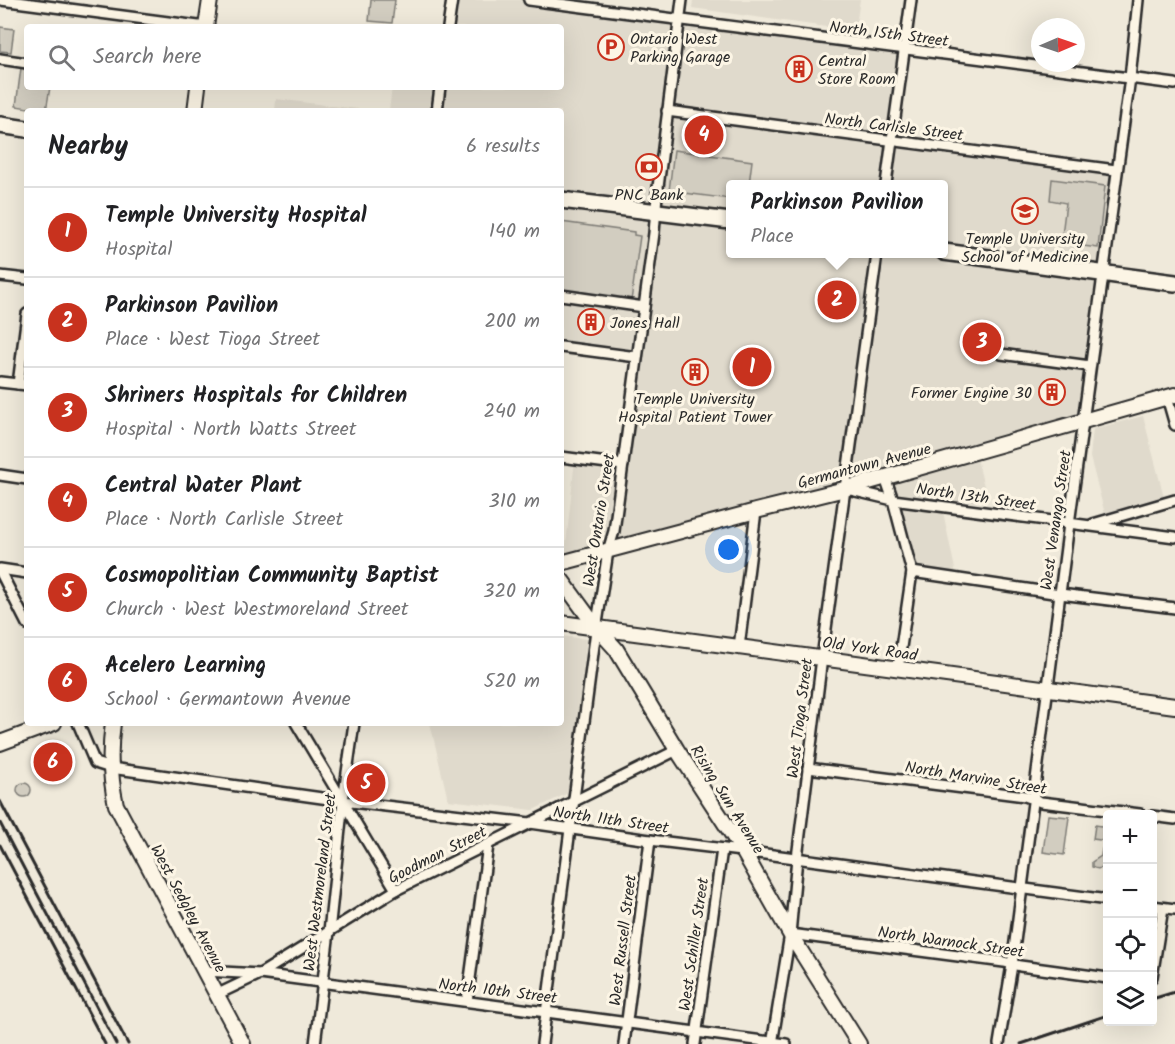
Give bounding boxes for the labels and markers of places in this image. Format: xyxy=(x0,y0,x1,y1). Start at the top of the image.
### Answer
place label: Ontario West Parking Garage xyxy=(630,27,730,70)
parking icon: Ontario West Parking Garage xyxy=(596,32,626,62)
place label: Central Store Room xyxy=(818,49,896,92)
building icon: Central Store Room xyxy=(784,54,814,84)
pin: 4 xyxy=(684,112,724,158)
bank icon: PNC Bank xyxy=(634,152,664,182)
place label: PNC Bank xyxy=(614,183,684,208)
school or university icon: Temple University School of Medicine xyxy=(1010,196,1040,226)
place label: Temple University School of Medicine xyxy=(962,227,1088,270)
pin: 2 xyxy=(818,278,856,322)
building icon: Jones Hall xyxy=(576,307,606,337)
place label: Jones Hall xyxy=(610,311,680,336)
pin: 3 xyxy=(962,320,1002,364)
pin: 1 xyxy=(732,344,771,389)
building icon: Temple University Hospital Patient Tower xyxy=(680,357,710,387)
building icon: Former Engine 30 xyxy=(1037,377,1067,407)
place label: Former Engine 30 xyxy=(911,381,1032,406)
place label: Temple University Hospital Patient Tower xyxy=(618,387,774,430)
pin: 6 xyxy=(34,740,72,784)
pin: 5 xyxy=(346,760,386,806)

